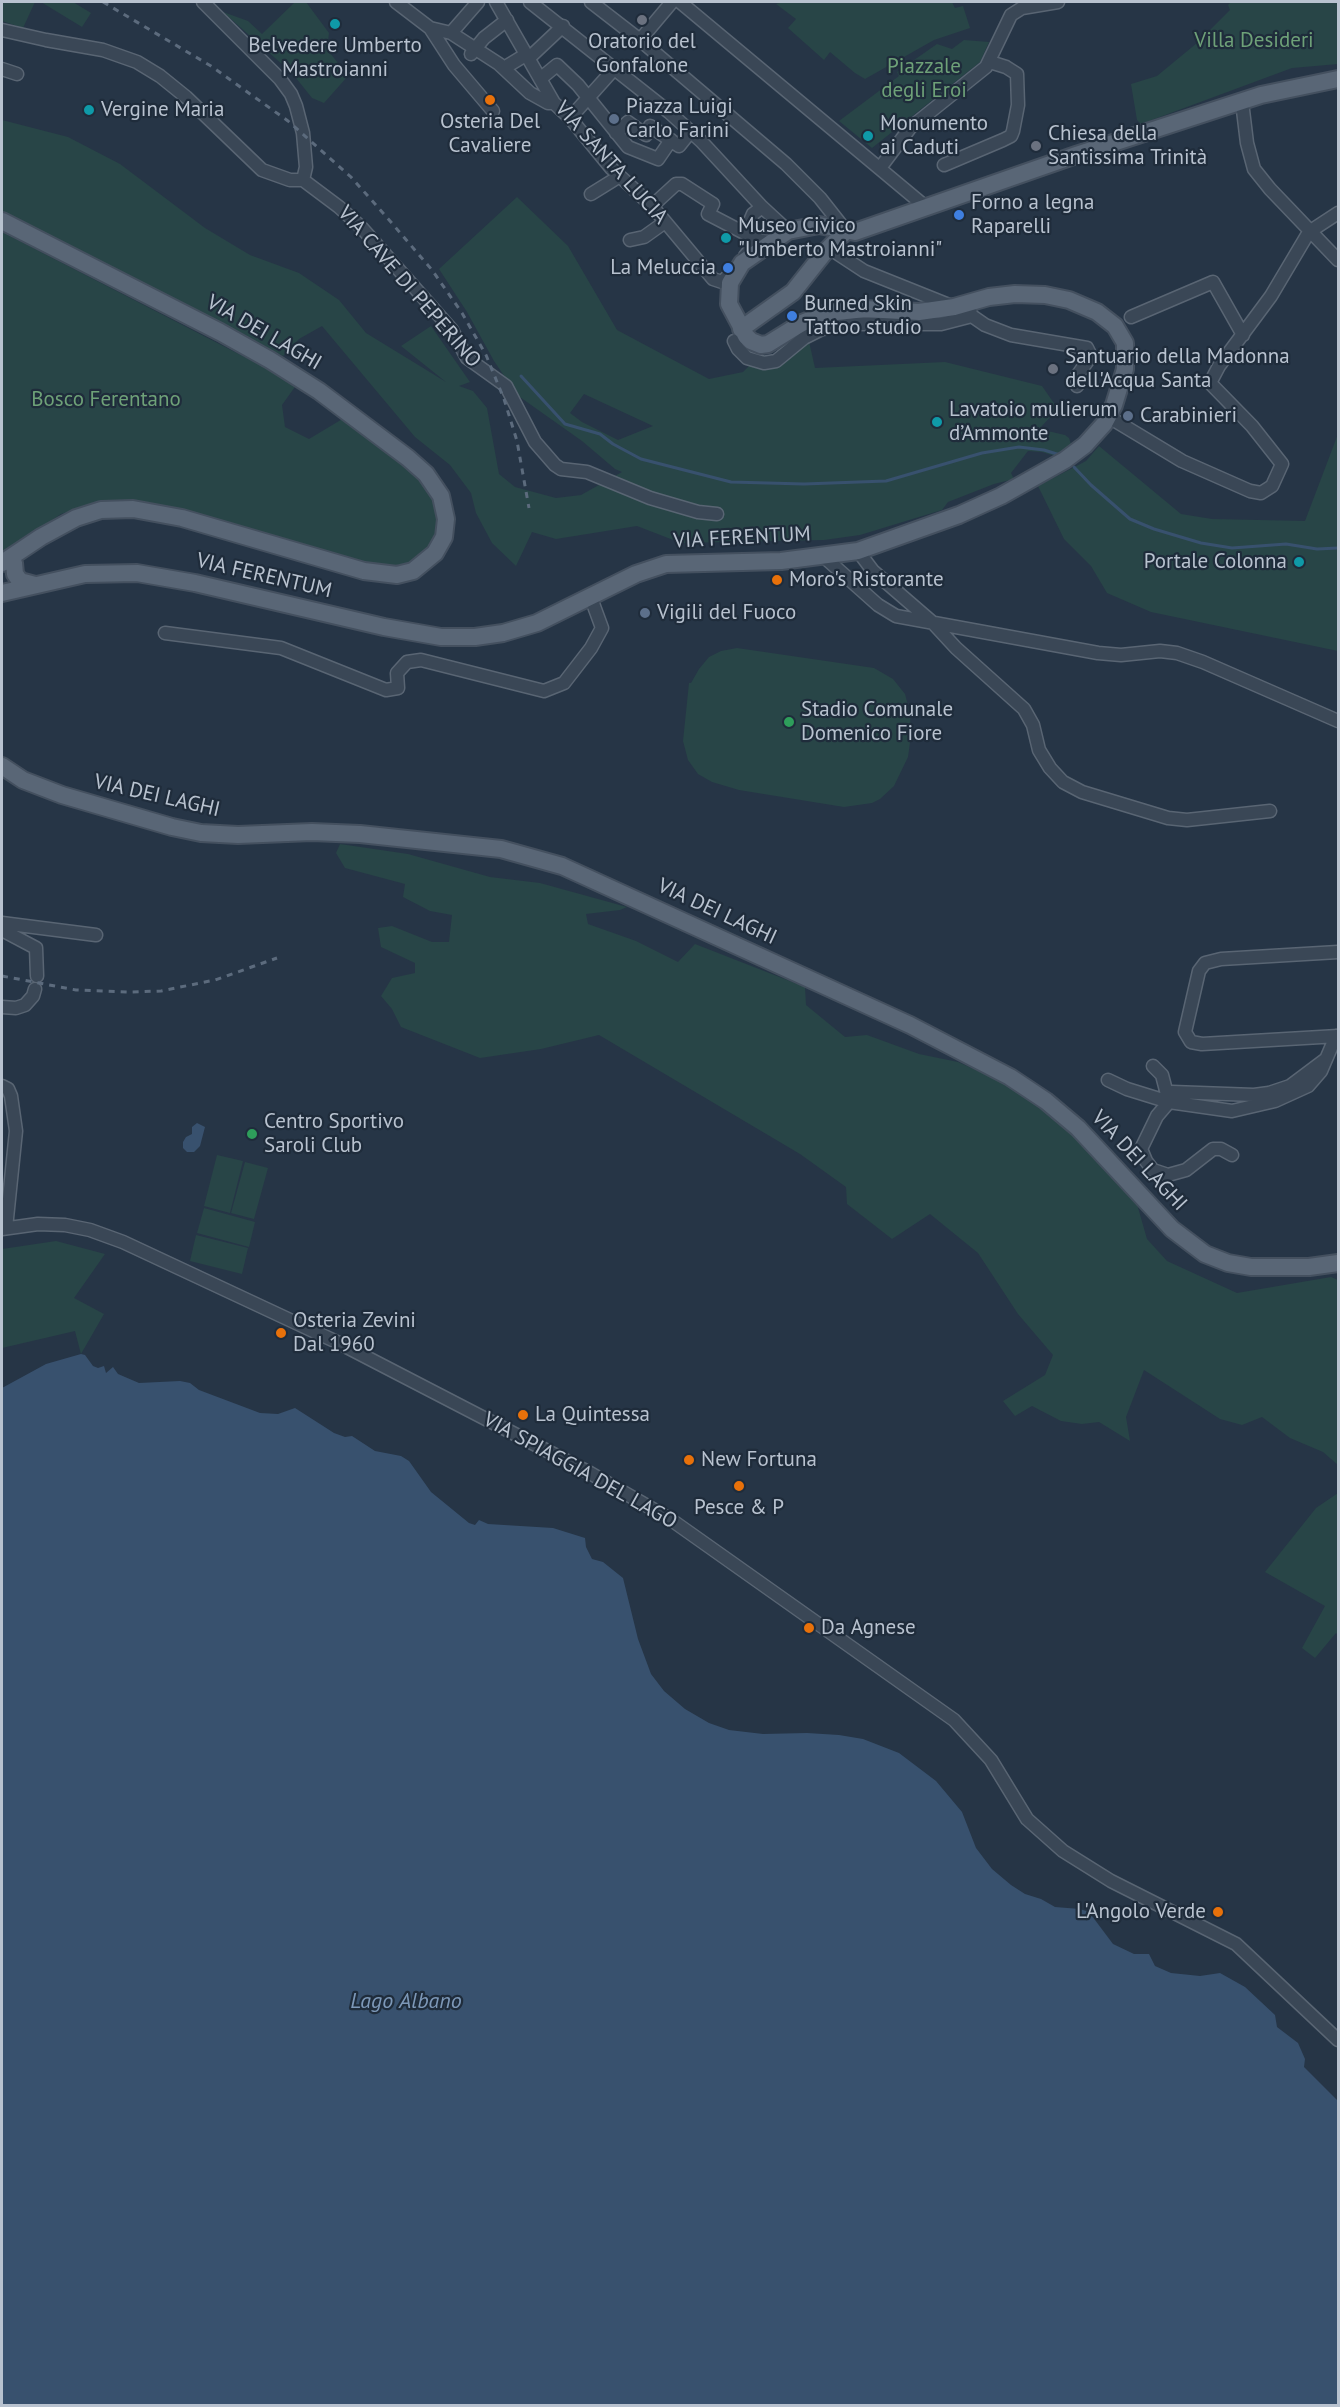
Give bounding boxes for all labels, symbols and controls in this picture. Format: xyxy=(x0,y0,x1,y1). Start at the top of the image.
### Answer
marker: Oratorio del Gonfalone xyxy=(635,13,649,27)
marker: Belvedere Umberto Mastroianni xyxy=(328,17,342,31)
park label: Villa Desideri xyxy=(1194,28,1314,54)
place label: Oratorio del Gonfalone xyxy=(588,29,696,79)
place label: Belvedere Umberto Mastroianni xyxy=(248,33,422,83)
park label: Piazzale degli Eroi xyxy=(881,54,967,104)
marker: Osteria Del Cavaliere xyxy=(483,93,497,107)
place label: Piazza Luigi Carlo Farini xyxy=(626,94,733,144)
street label: VIA SANTA LUCIA xyxy=(549,96,673,230)
place label: Vergine Maria xyxy=(101,97,224,123)
marker: Vergine Maria xyxy=(82,103,96,117)
place label: Osteria Del Cavaliere xyxy=(440,109,540,159)
place label: Monumento ai Caduti xyxy=(880,111,988,161)
marker: Piazza Luigi Carlo Farini xyxy=(607,112,621,126)
place label: Chiesa della Santissima Trinità xyxy=(1048,121,1207,171)
marker: Monumento ai Caduti xyxy=(861,129,875,143)
marker: Chiesa della Santissima Trinità xyxy=(1029,139,1043,153)
place label: Forno a legna Raparelli xyxy=(971,190,1094,240)
street label: VIA CAVE DI PEPERINO xyxy=(332,201,486,373)
marker: Forno a legna Raparelli xyxy=(952,208,966,222)
place label: Museo Civico "Umberto Mastroianni" xyxy=(738,213,942,263)
marker: Museo Civico "Umberto Mastroianni" xyxy=(719,231,733,245)
place label: La Meluccia xyxy=(610,255,716,281)
marker: La Meluccia xyxy=(721,261,735,275)
street label: VIA DEI LAGHI xyxy=(202,290,326,376)
place label: Burned Skin Tattoo studio xyxy=(804,291,921,341)
marker: Burned Skin Tattoo studio xyxy=(785,309,799,323)
place label: Santuario della Madonna dell'Acqua Santa xyxy=(1065,344,1290,394)
marker: Santuario della Madonna dell'Acqua Santa xyxy=(1046,362,1060,376)
park label: Bosco Ferentano xyxy=(31,387,181,413)
place label: Lavatoio mulierum d’Ammonte xyxy=(949,397,1117,447)
place label: Carabinieri xyxy=(1140,403,1237,429)
marker: Carabinieri xyxy=(1121,409,1135,423)
marker: Lavatoio mulierum d’Ammonte xyxy=(930,415,944,429)
street label: VIA FERENTUM xyxy=(672,522,812,554)
street label: VIA FERENTUM xyxy=(194,548,334,604)
place label: Portale Colonna xyxy=(1144,549,1287,575)
marker: Portale Colonna xyxy=(1292,555,1306,569)
place label: Moro's Ristorante xyxy=(789,567,944,593)
marker: Moro's Ristorante xyxy=(770,573,784,587)
place label: Vigili del Fuoco xyxy=(657,600,796,626)
marker: Vigili del Fuoco xyxy=(638,606,652,620)
place label: Stadio Comunale Domenico Fiore xyxy=(801,697,953,747)
marker: Stadio Comunale Domenico Fiore xyxy=(782,715,796,729)
street label: VIA DEI LAGHI xyxy=(92,769,222,823)
street label: VIA DEI LAGHI xyxy=(653,873,781,951)
street label: VIA DEI LAGHI xyxy=(1086,1105,1192,1217)
place label: Centro Sportivo Saroli Club xyxy=(264,1109,404,1159)
marker: Centro Sportivo Saroli Club xyxy=(245,1127,259,1141)
place label: Osteria Zevini Dal 1960 xyxy=(293,1308,416,1358)
marker: Osteria Zevini Dal 1960 xyxy=(274,1326,288,1340)
place label: La Quintessa xyxy=(535,1402,650,1428)
street label: VIA SPIAGGIA DEL LAGO xyxy=(479,1407,681,1535)
marker: La Quintessa xyxy=(516,1408,530,1422)
place label: New Fortuna xyxy=(701,1447,817,1473)
marker: New Fortuna xyxy=(682,1453,696,1467)
marker: Pesce & P xyxy=(732,1479,746,1493)
place label: Pesce & P xyxy=(694,1495,784,1521)
place label: Da Agnese xyxy=(821,1615,916,1641)
marker: Da Agnese xyxy=(802,1621,816,1635)
place label: L'Angolo Verde xyxy=(1076,1899,1206,1925)
marker: L'Angolo Verde xyxy=(1211,1905,1225,1919)
water label: Lago Albano xyxy=(350,1989,462,2015)

